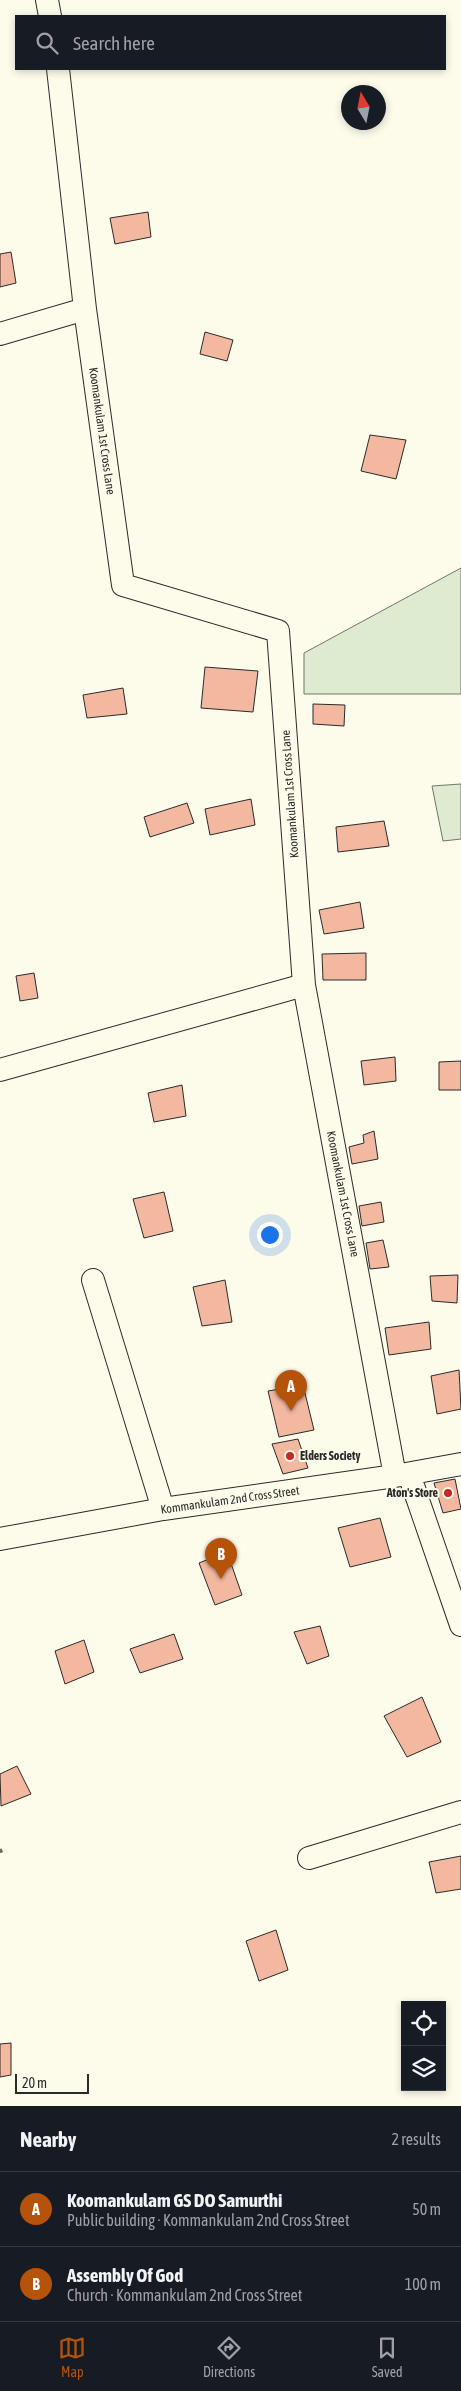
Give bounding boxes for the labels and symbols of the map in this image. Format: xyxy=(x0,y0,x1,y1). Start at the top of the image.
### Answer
north arrow xyxy=(341,85,386,130)
street label: Koomankulam 1st Cross Lane xyxy=(86,367,118,495)
street label: Koomankulam 1st Cross Lane xyxy=(279,730,301,858)
street label: Koomankulam 1st Cross Lane xyxy=(324,1130,362,1258)
your location xyxy=(257,1222,283,1248)
pin: A xyxy=(275,1370,307,1411)
place label: Elders Society xyxy=(300,1449,361,1463)
marker: Elders Society xyxy=(284,1450,296,1462)
street label: Kommankulam 2nd Cross Street xyxy=(160,1483,301,1517)
place label: Aton's Store xyxy=(386,1486,439,1500)
marker: Aton's Store xyxy=(442,1487,454,1499)
pin: B xyxy=(205,1538,237,1579)
scale bar xyxy=(15,2071,89,2094)

